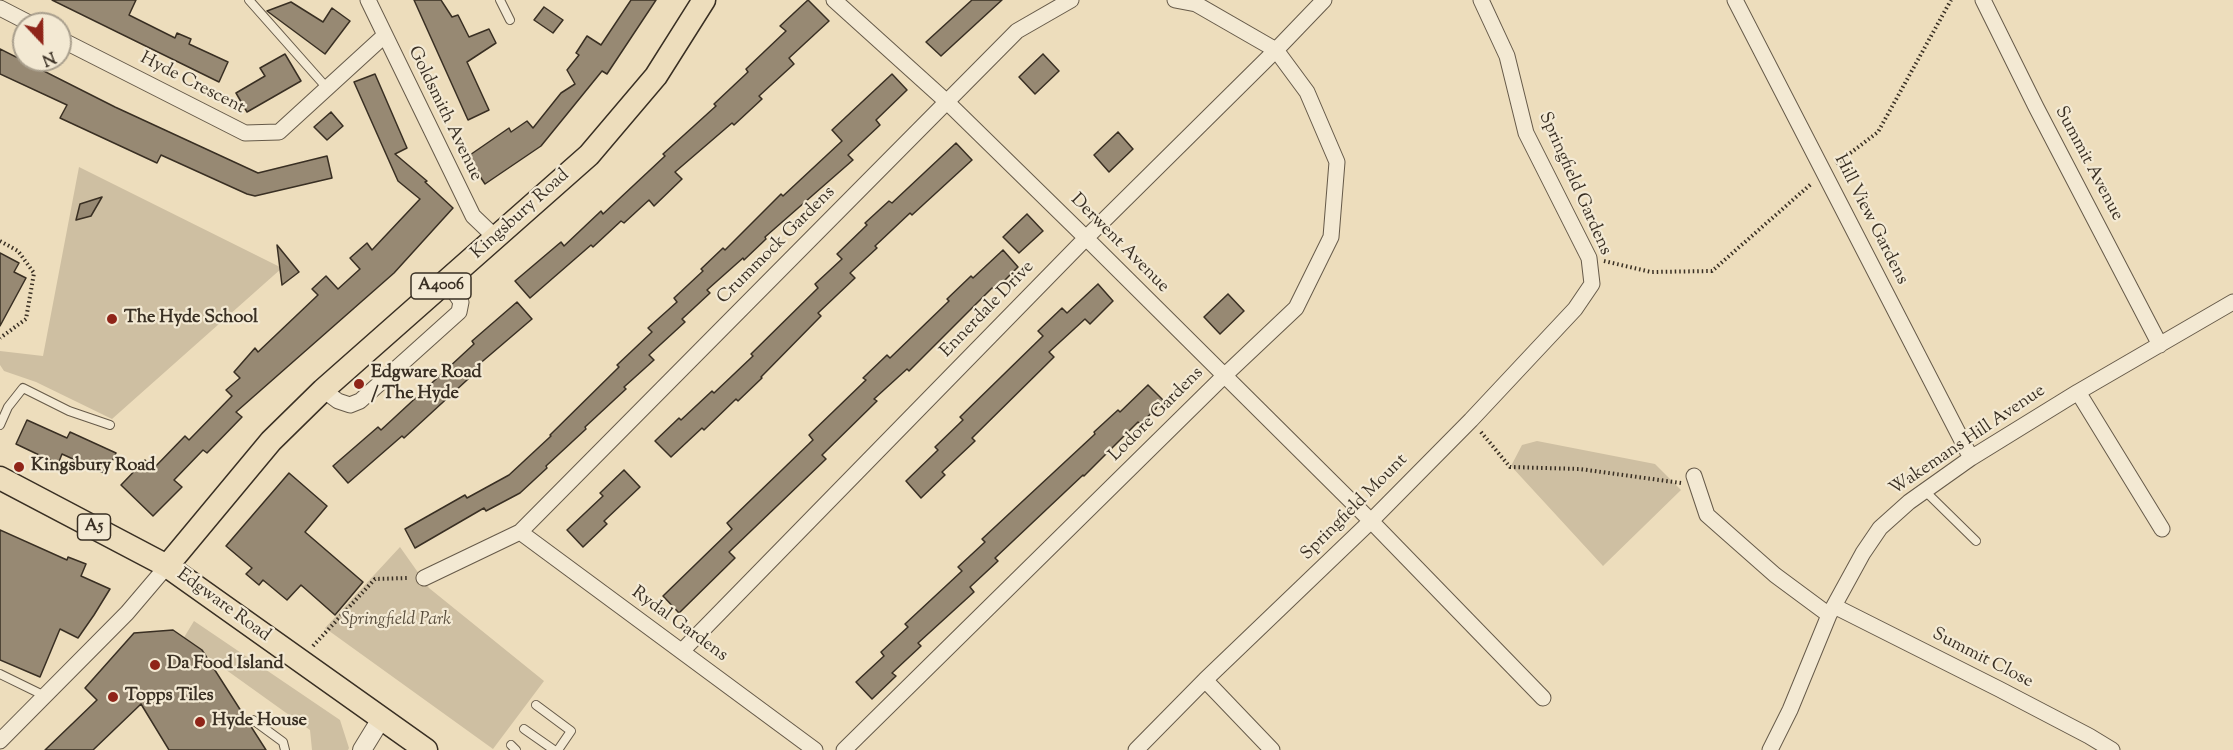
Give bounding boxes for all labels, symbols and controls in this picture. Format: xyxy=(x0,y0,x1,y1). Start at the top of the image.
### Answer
north arrow xyxy=(12,12,72,72)
street label: Goldsmith Avenue xyxy=(402,43,486,185)
text: N xyxy=(38,44,58,70)
street label: Hyde Crescent xyxy=(136,48,248,120)
street label: Summit Avenue xyxy=(2049,103,2127,225)
street label: Springfield Gardens xyxy=(1533,109,1615,259)
street label: Hill View Gardens xyxy=(1828,152,1912,288)
street label: Kingsbury Road xyxy=(468,165,574,265)
street label: Crummock Gardens xyxy=(713,182,841,310)
street label: Derwent Avenue xyxy=(1065,190,1173,298)
street label: Ennerdale Drive xyxy=(936,257,1040,363)
road number: A4006 xyxy=(411,273,471,299)
place label: The Hyde School xyxy=(124,308,258,330)
marker: The Hyde School xyxy=(105,312,119,326)
place label: Edgware Road / The Hyde xyxy=(371,363,482,406)
street label: Lodore Gardens xyxy=(1105,363,1209,467)
marker: Edgware Road / The Hyde xyxy=(352,377,366,391)
street label: Wakemans Hill Avenue xyxy=(1886,381,2050,501)
street label: Springfield Mount xyxy=(1297,450,1413,566)
place label: Kingsbury Road xyxy=(31,456,156,478)
marker: Kingsbury Road xyxy=(12,460,26,474)
road number: A5 xyxy=(78,514,110,540)
street label: Edgware Road xyxy=(172,565,274,647)
street label: Rydal Gardens xyxy=(627,583,731,667)
park label: Springfield Park xyxy=(341,610,451,632)
street label: Summit Close xyxy=(1928,624,2036,694)
place label: Da Food Island xyxy=(167,654,284,676)
marker: Da Food Island xyxy=(148,658,162,672)
place label: Topps Tiles xyxy=(125,686,214,708)
marker: Topps Tiles xyxy=(106,690,120,704)
place label: Hyde House xyxy=(212,711,307,733)
marker: Hyde House xyxy=(193,715,207,729)

